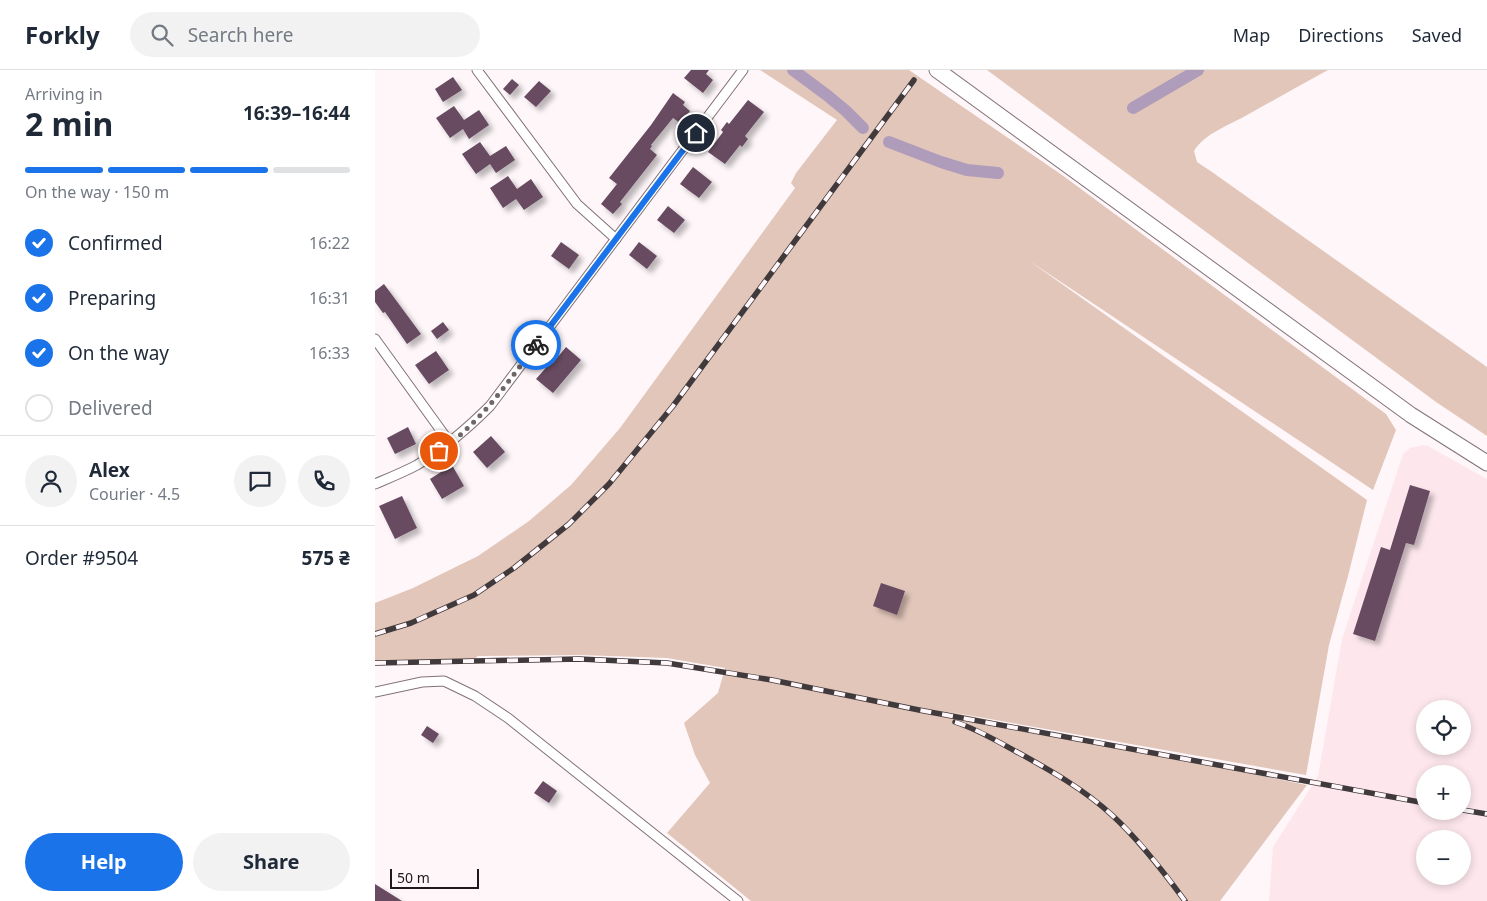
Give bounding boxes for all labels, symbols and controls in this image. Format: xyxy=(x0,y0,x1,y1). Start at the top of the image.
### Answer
search box xyxy=(130,12,480,57)
text: Forkly xyxy=(25,18,100,51)
icon: search xyxy=(148,21,176,49)
text: Search here xyxy=(188,22,293,48)
text: Map xyxy=(1233,23,1270,47)
text: Directions xyxy=(1298,23,1384,47)
text: Saved xyxy=(1412,23,1462,47)
text: Arriving in xyxy=(25,83,103,105)
text: 16:39–16:44 xyxy=(243,100,350,126)
text: 2 min xyxy=(25,102,113,145)
pin xyxy=(675,112,717,154)
icon: home xyxy=(682,119,710,147)
text: On the way · 150 m xyxy=(25,181,169,203)
icon: check xyxy=(25,229,53,257)
text: Confirmed xyxy=(68,230,163,256)
text: 16:22 xyxy=(309,232,350,254)
icon: check xyxy=(25,284,53,312)
text: Preparing xyxy=(68,285,156,311)
text: 16:31 xyxy=(309,287,350,309)
courier xyxy=(511,320,561,370)
icon: bike xyxy=(522,331,550,359)
icon: check xyxy=(25,339,53,367)
text: On the way xyxy=(68,340,169,366)
text: 16:33 xyxy=(309,342,350,364)
text: Delivered xyxy=(68,395,153,421)
pin xyxy=(418,430,460,472)
icon: bag xyxy=(425,437,453,465)
button: person xyxy=(25,455,77,507)
button: chat xyxy=(234,455,286,507)
button: phone xyxy=(298,455,350,507)
text: Alex xyxy=(89,457,130,483)
text: Courier · 4.5 xyxy=(89,483,180,505)
text: Order #9504 xyxy=(25,545,138,571)
text: 575 ₴ xyxy=(302,545,350,571)
map controls xyxy=(1416,700,1471,885)
button: locate xyxy=(1416,700,1471,755)
button: + xyxy=(1416,765,1471,820)
button: − xyxy=(1416,830,1471,885)
button: Help xyxy=(25,833,183,891)
button: Share xyxy=(193,833,350,891)
scale bar xyxy=(390,866,479,889)
text: 50 m xyxy=(397,868,430,887)

